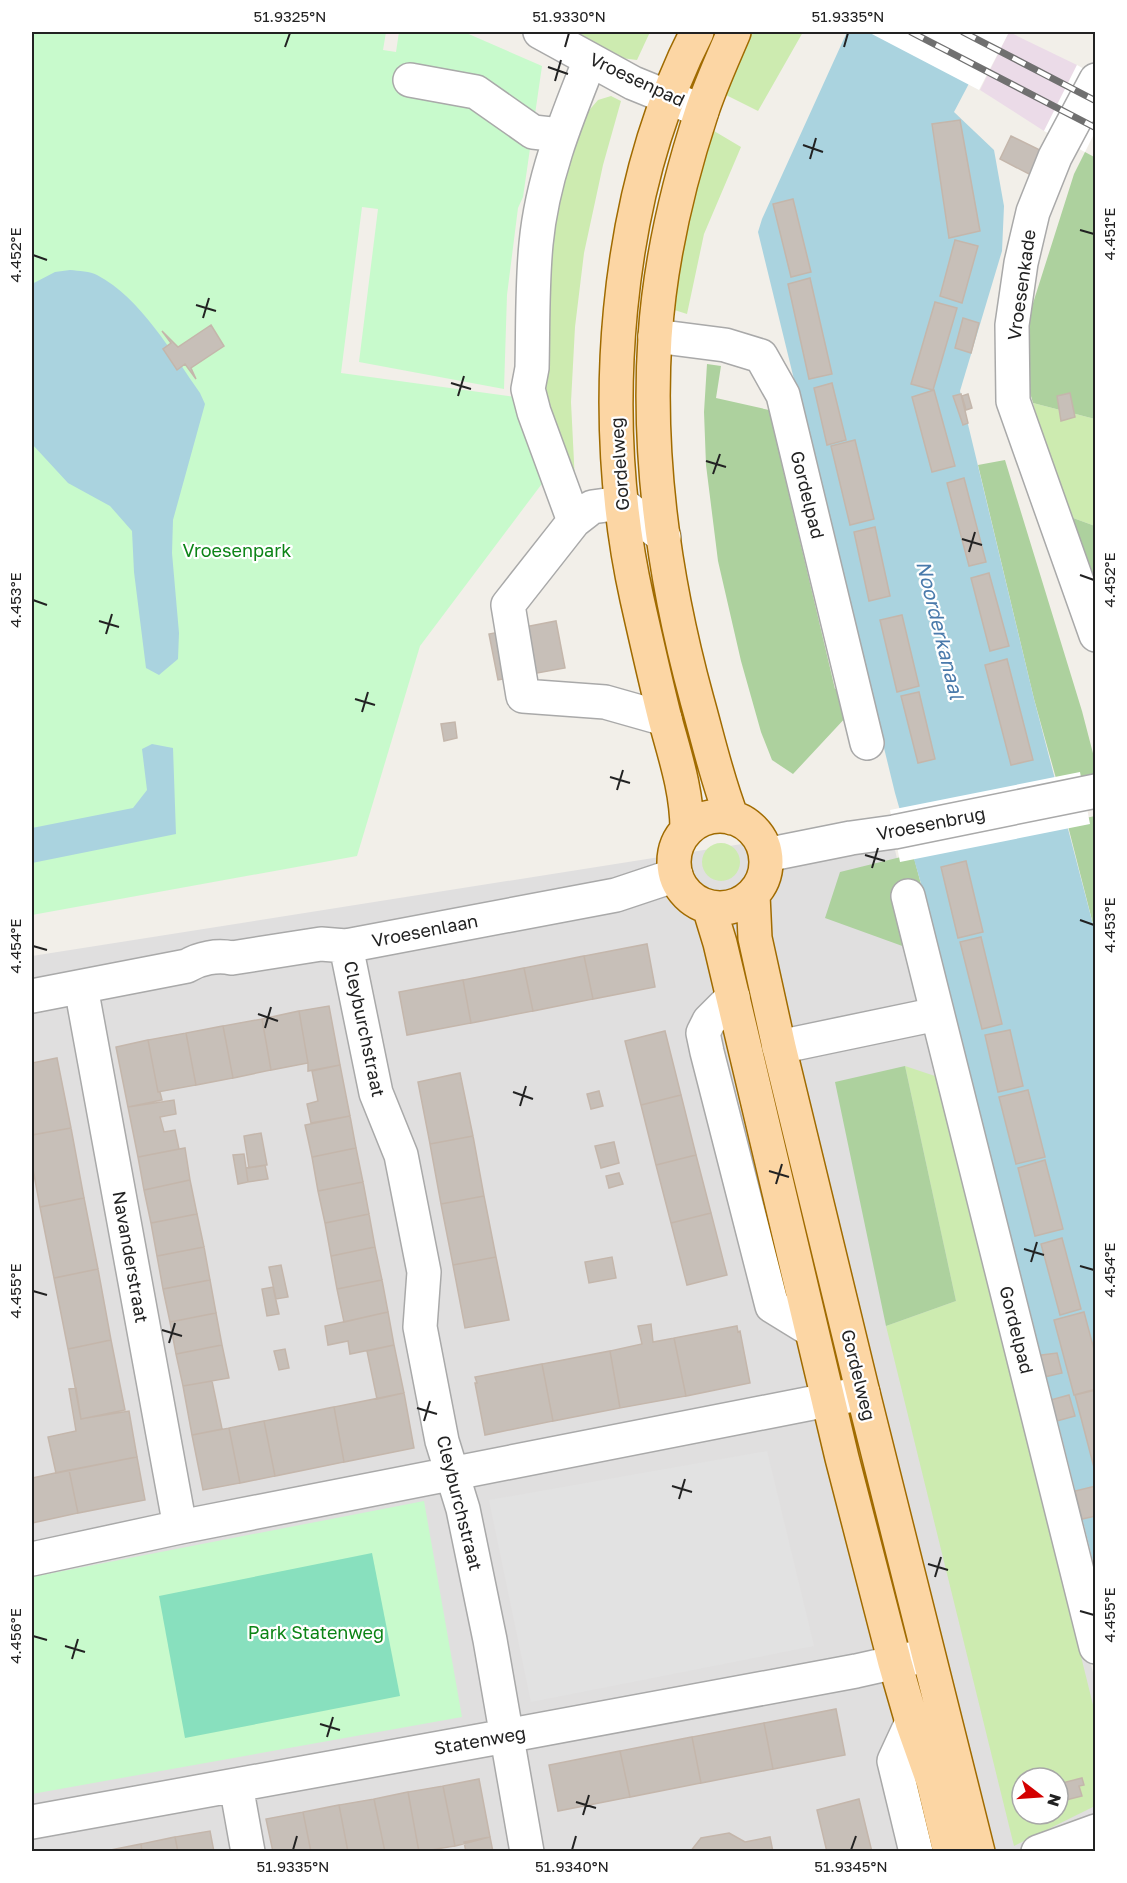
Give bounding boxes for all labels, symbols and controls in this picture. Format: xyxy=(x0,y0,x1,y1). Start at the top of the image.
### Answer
text: 51.9325°N xyxy=(254,7,326,25)
text: 51.9330°N xyxy=(532,7,606,25)
text: 51.9335°N xyxy=(811,7,885,25)
street label: Vroesenpad xyxy=(586,47,689,111)
text: 4.451°E xyxy=(1100,208,1118,260)
text: 4.452°E xyxy=(6,227,24,283)
street label: Vroesenkade xyxy=(1002,228,1040,342)
street label: Gordelweg xyxy=(605,417,633,511)
street label: Gordelpad xyxy=(786,448,830,541)
park label: Vroesenpark xyxy=(183,539,291,561)
text: 4.452°E xyxy=(1100,552,1118,608)
water label: Noorderkanaal xyxy=(912,558,970,702)
text: 4.453°E xyxy=(6,572,24,628)
street label: Vroesenbrug xyxy=(874,802,987,844)
text: 4.453°E xyxy=(1100,897,1118,953)
street label: Vroesenlaan xyxy=(370,909,480,951)
text: 4.454°E xyxy=(6,919,24,973)
street label: Cleyburchstraat xyxy=(340,959,390,1099)
street label: Navanderstraat xyxy=(109,1189,153,1325)
text: 4.454°E xyxy=(1100,1243,1118,1297)
text: 4.455°E xyxy=(6,1263,24,1319)
street label: Gordelpad xyxy=(995,1283,1039,1376)
street label: Gordelweg xyxy=(837,1327,881,1423)
street label: Cleyburchstraat xyxy=(433,1433,487,1573)
text: 4.455°E xyxy=(1100,1587,1118,1643)
text: 4.456°E xyxy=(6,1608,24,1664)
park label: Park Statenweg xyxy=(248,1621,384,1643)
street label: Statenweg xyxy=(432,1721,527,1759)
north arrow xyxy=(1010,1766,1070,1826)
text: N xyxy=(1043,1792,1066,1809)
text: 51.9335°N xyxy=(256,1857,330,1875)
text: 51.9340°N xyxy=(535,1857,609,1875)
text: 51.9345°N xyxy=(814,1857,888,1875)

